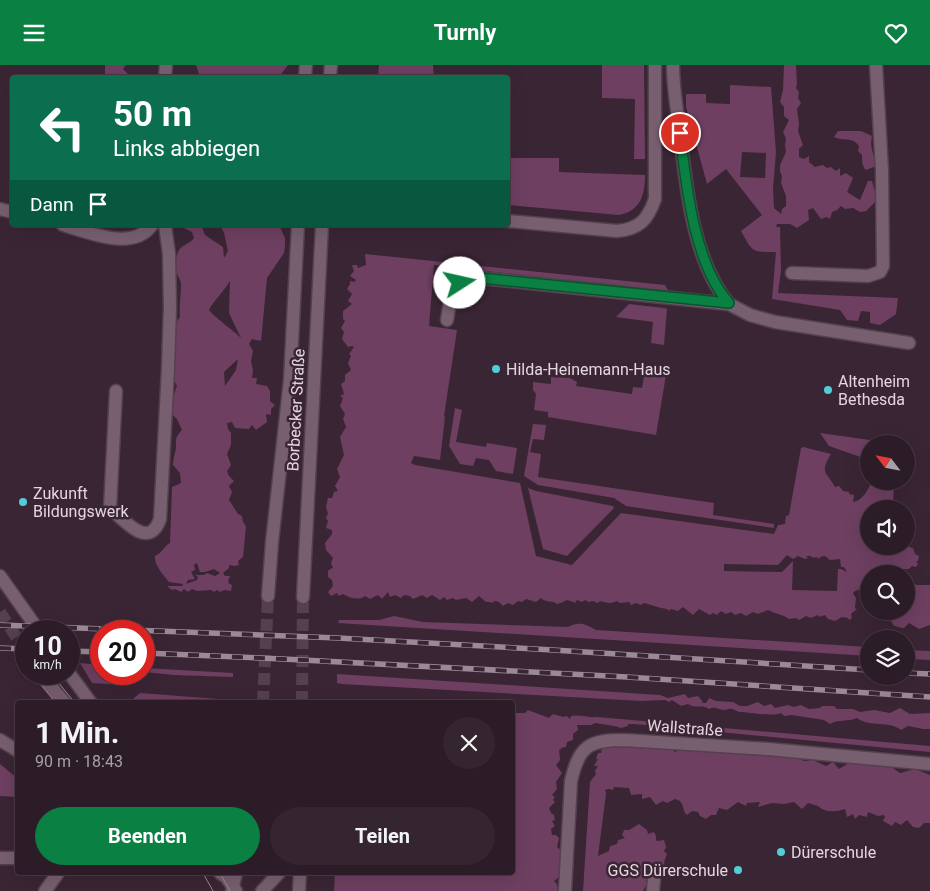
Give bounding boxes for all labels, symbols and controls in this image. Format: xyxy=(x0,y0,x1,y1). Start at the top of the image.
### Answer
icon: menu xyxy=(20,19,48,47)
icon: heart xyxy=(882,19,910,47)
text: Turnly xyxy=(434,20,496,45)
text: 50 m xyxy=(113,94,192,135)
icon: left xyxy=(30,95,95,160)
pin xyxy=(659,112,701,154)
icon: arrive xyxy=(666,119,694,147)
text: Links abbiegen xyxy=(113,136,260,161)
icon: arrive xyxy=(84,190,112,218)
text: Dann xyxy=(30,193,74,216)
position arrow xyxy=(433,256,485,308)
street label: Borbecker Straße xyxy=(283,348,309,472)
place label: Hilda-Heinemann-Haus xyxy=(506,360,670,379)
marker: Hilda-Heinemann-Haus xyxy=(490,363,502,375)
place label: Altenheim Bethesda xyxy=(838,372,910,409)
marker: Altenheim Bethesda xyxy=(822,384,834,396)
north arrow xyxy=(860,435,915,490)
map controls xyxy=(860,435,915,685)
place label: Zukunft Bildungswerk xyxy=(33,484,130,521)
marker: Zukunft Bildungswerk xyxy=(17,496,29,508)
button: sound xyxy=(860,500,915,555)
button: search xyxy=(860,565,915,620)
speed limit sign: 20 xyxy=(90,620,155,685)
button: layers xyxy=(860,630,915,685)
text: 10 xyxy=(33,632,62,661)
text: km/h xyxy=(33,658,62,672)
text: 1 Min. xyxy=(35,715,119,750)
street label: Wallstraße xyxy=(647,716,723,740)
button: close xyxy=(443,717,495,769)
text: 90 m · 18:43 xyxy=(35,752,123,771)
button: Beenden xyxy=(35,807,260,865)
button: Teilen xyxy=(270,807,495,865)
place label: Dürerschule xyxy=(791,843,876,862)
marker: Dürerschule xyxy=(775,846,787,858)
place label: GGS Dürerschule xyxy=(608,861,728,880)
marker: GGS Dürerschule xyxy=(732,864,744,876)

